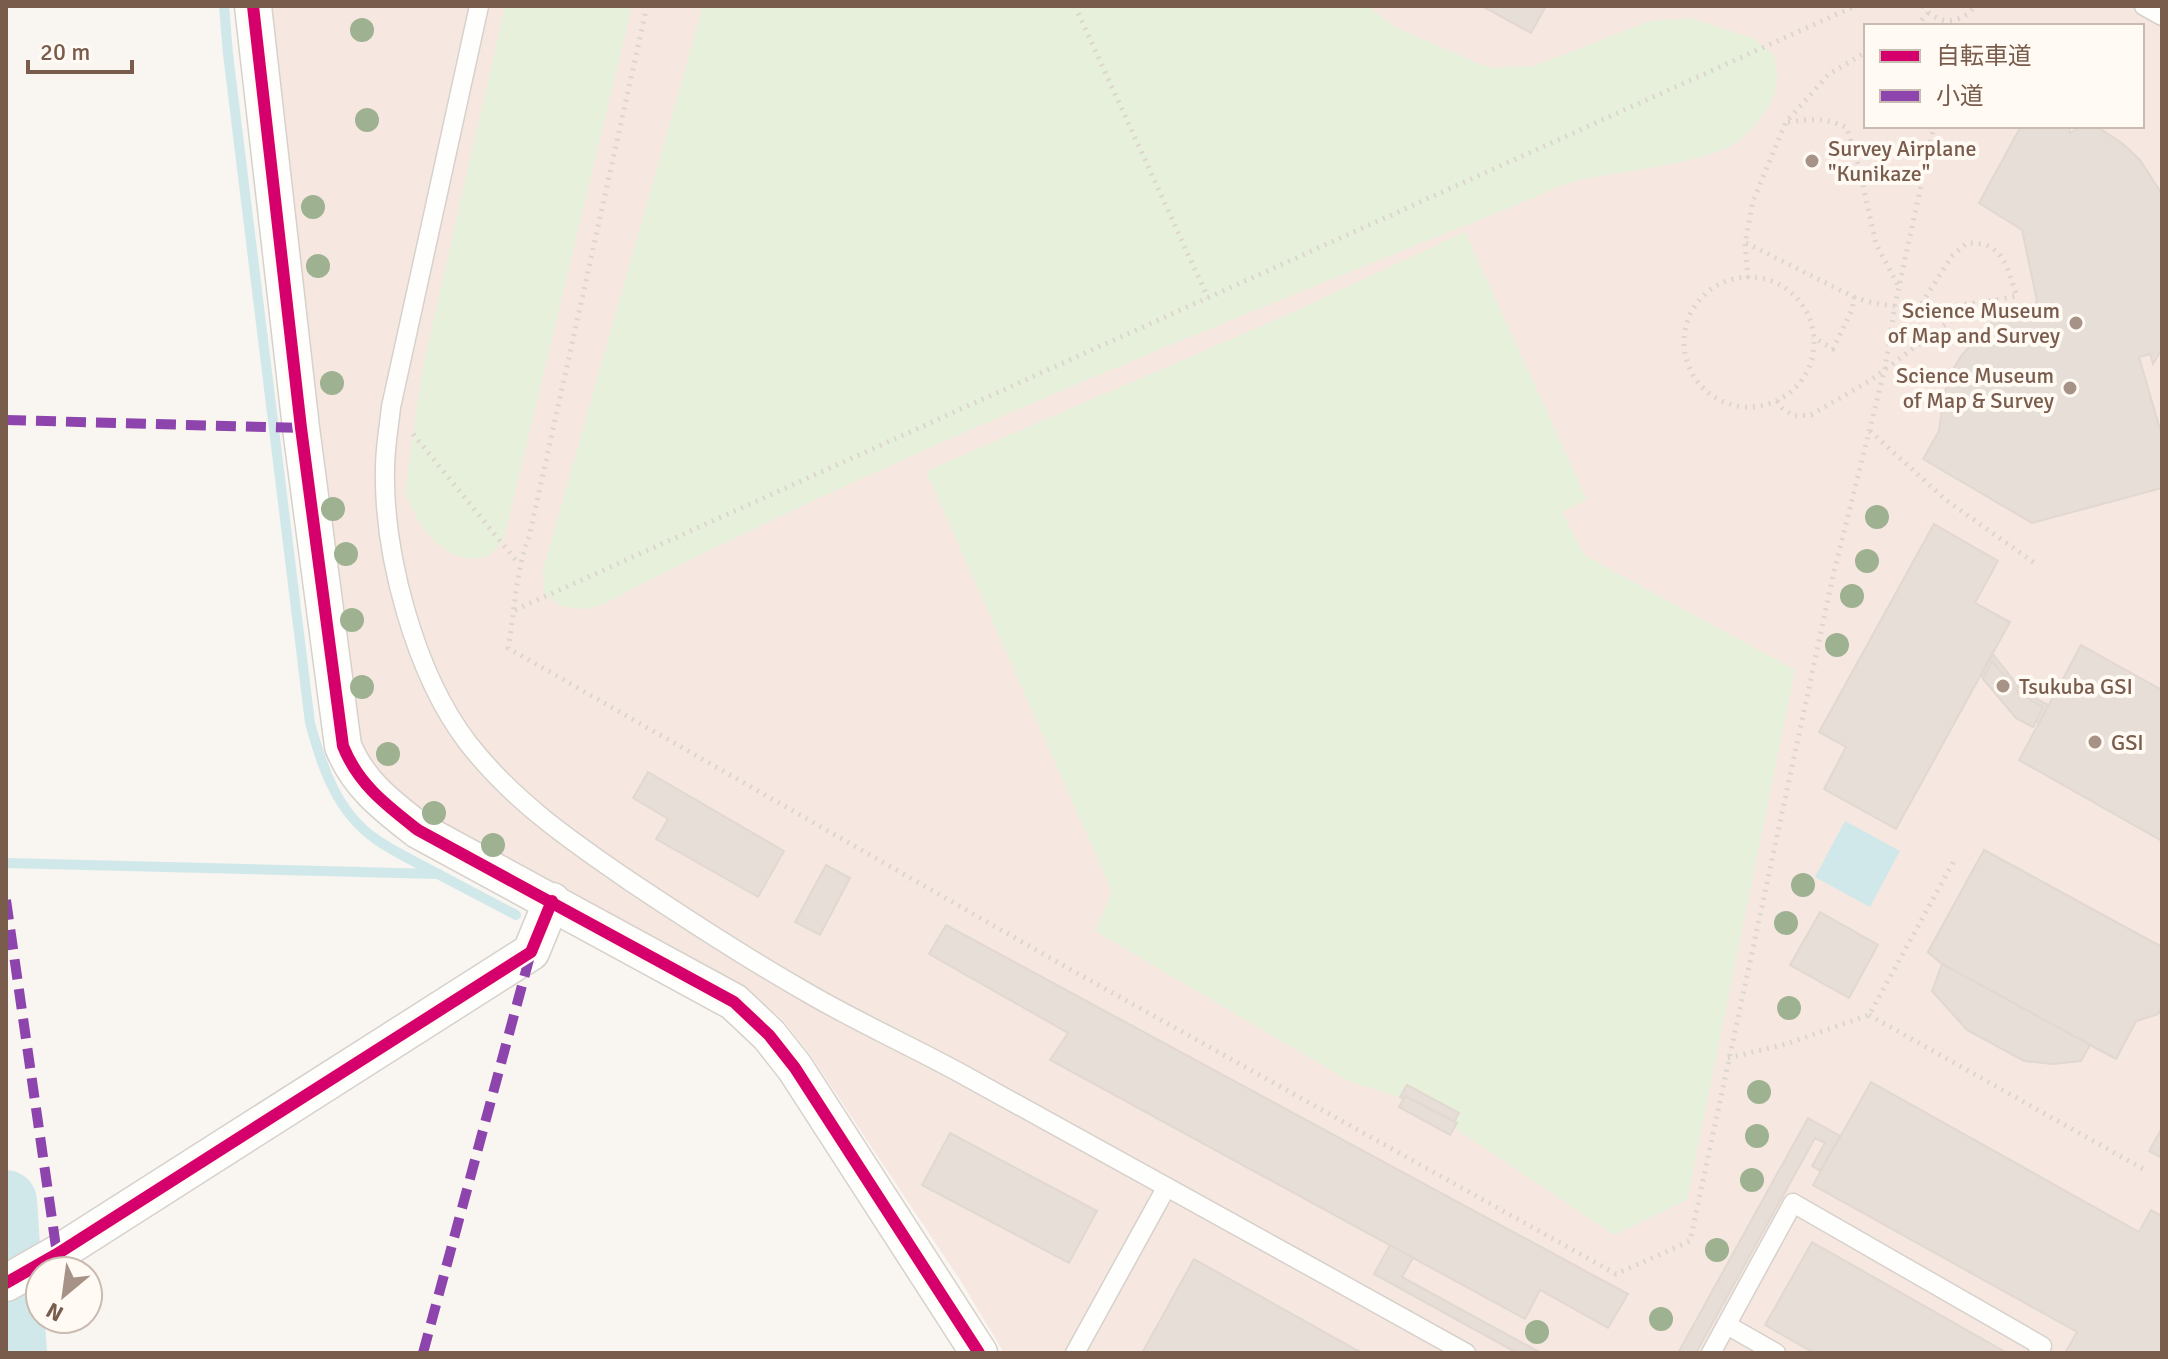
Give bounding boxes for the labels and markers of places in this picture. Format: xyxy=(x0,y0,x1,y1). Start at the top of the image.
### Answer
place label: Survey Airplane "Kunikaze" xyxy=(1828,135,1976,187)
marker: Survey Airplane "Kunikaze" xyxy=(1803,152,1821,170)
place label: Science Museum of Map and Survey xyxy=(1888,297,2061,349)
marker: Science Museum of Map and Survey xyxy=(2067,314,2085,332)
place label: Science Museum of Map & Survey xyxy=(1896,362,2055,414)
marker: Science Museum of Map & Survey xyxy=(2061,379,2079,397)
place label: Tsukuba GSI xyxy=(2019,673,2133,700)
marker: Tsukuba GSI xyxy=(1994,677,2012,695)
place label: GSI xyxy=(2111,729,2144,756)
marker: GSI xyxy=(2086,733,2104,751)

